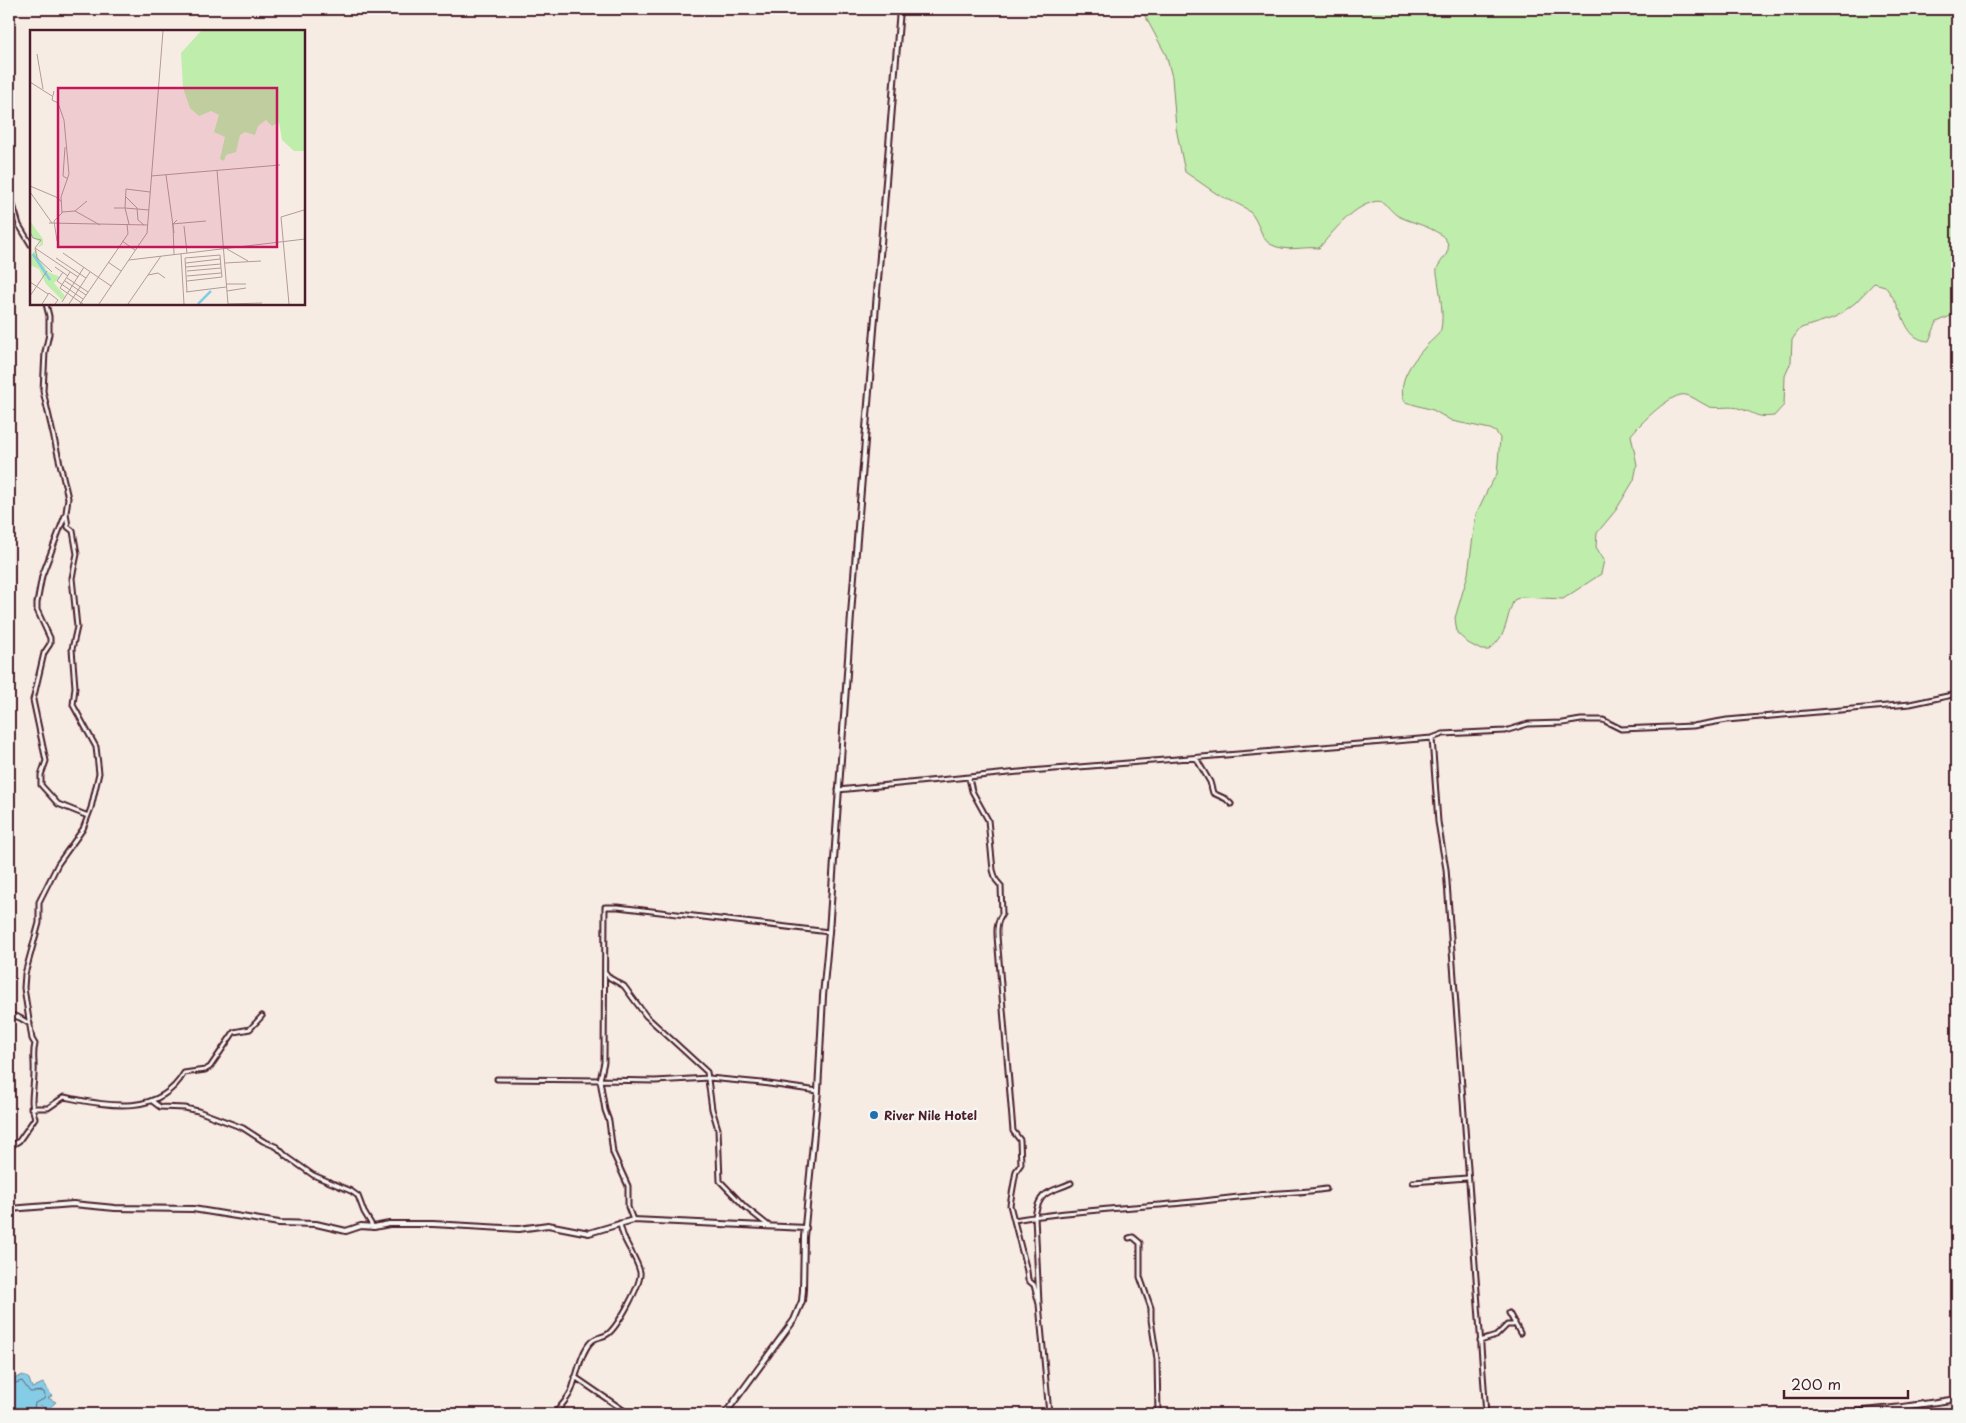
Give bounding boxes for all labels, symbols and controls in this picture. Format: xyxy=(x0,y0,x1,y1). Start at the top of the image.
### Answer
inset map xyxy=(30,30,305,305)
place label: River Nile Hotel xyxy=(884,1106,977,1124)
marker: River Nile Hotel xyxy=(868,1109,880,1121)
scale bar xyxy=(1784,1368,1907,1400)
text: 200 m xyxy=(1791,1372,1841,1395)

